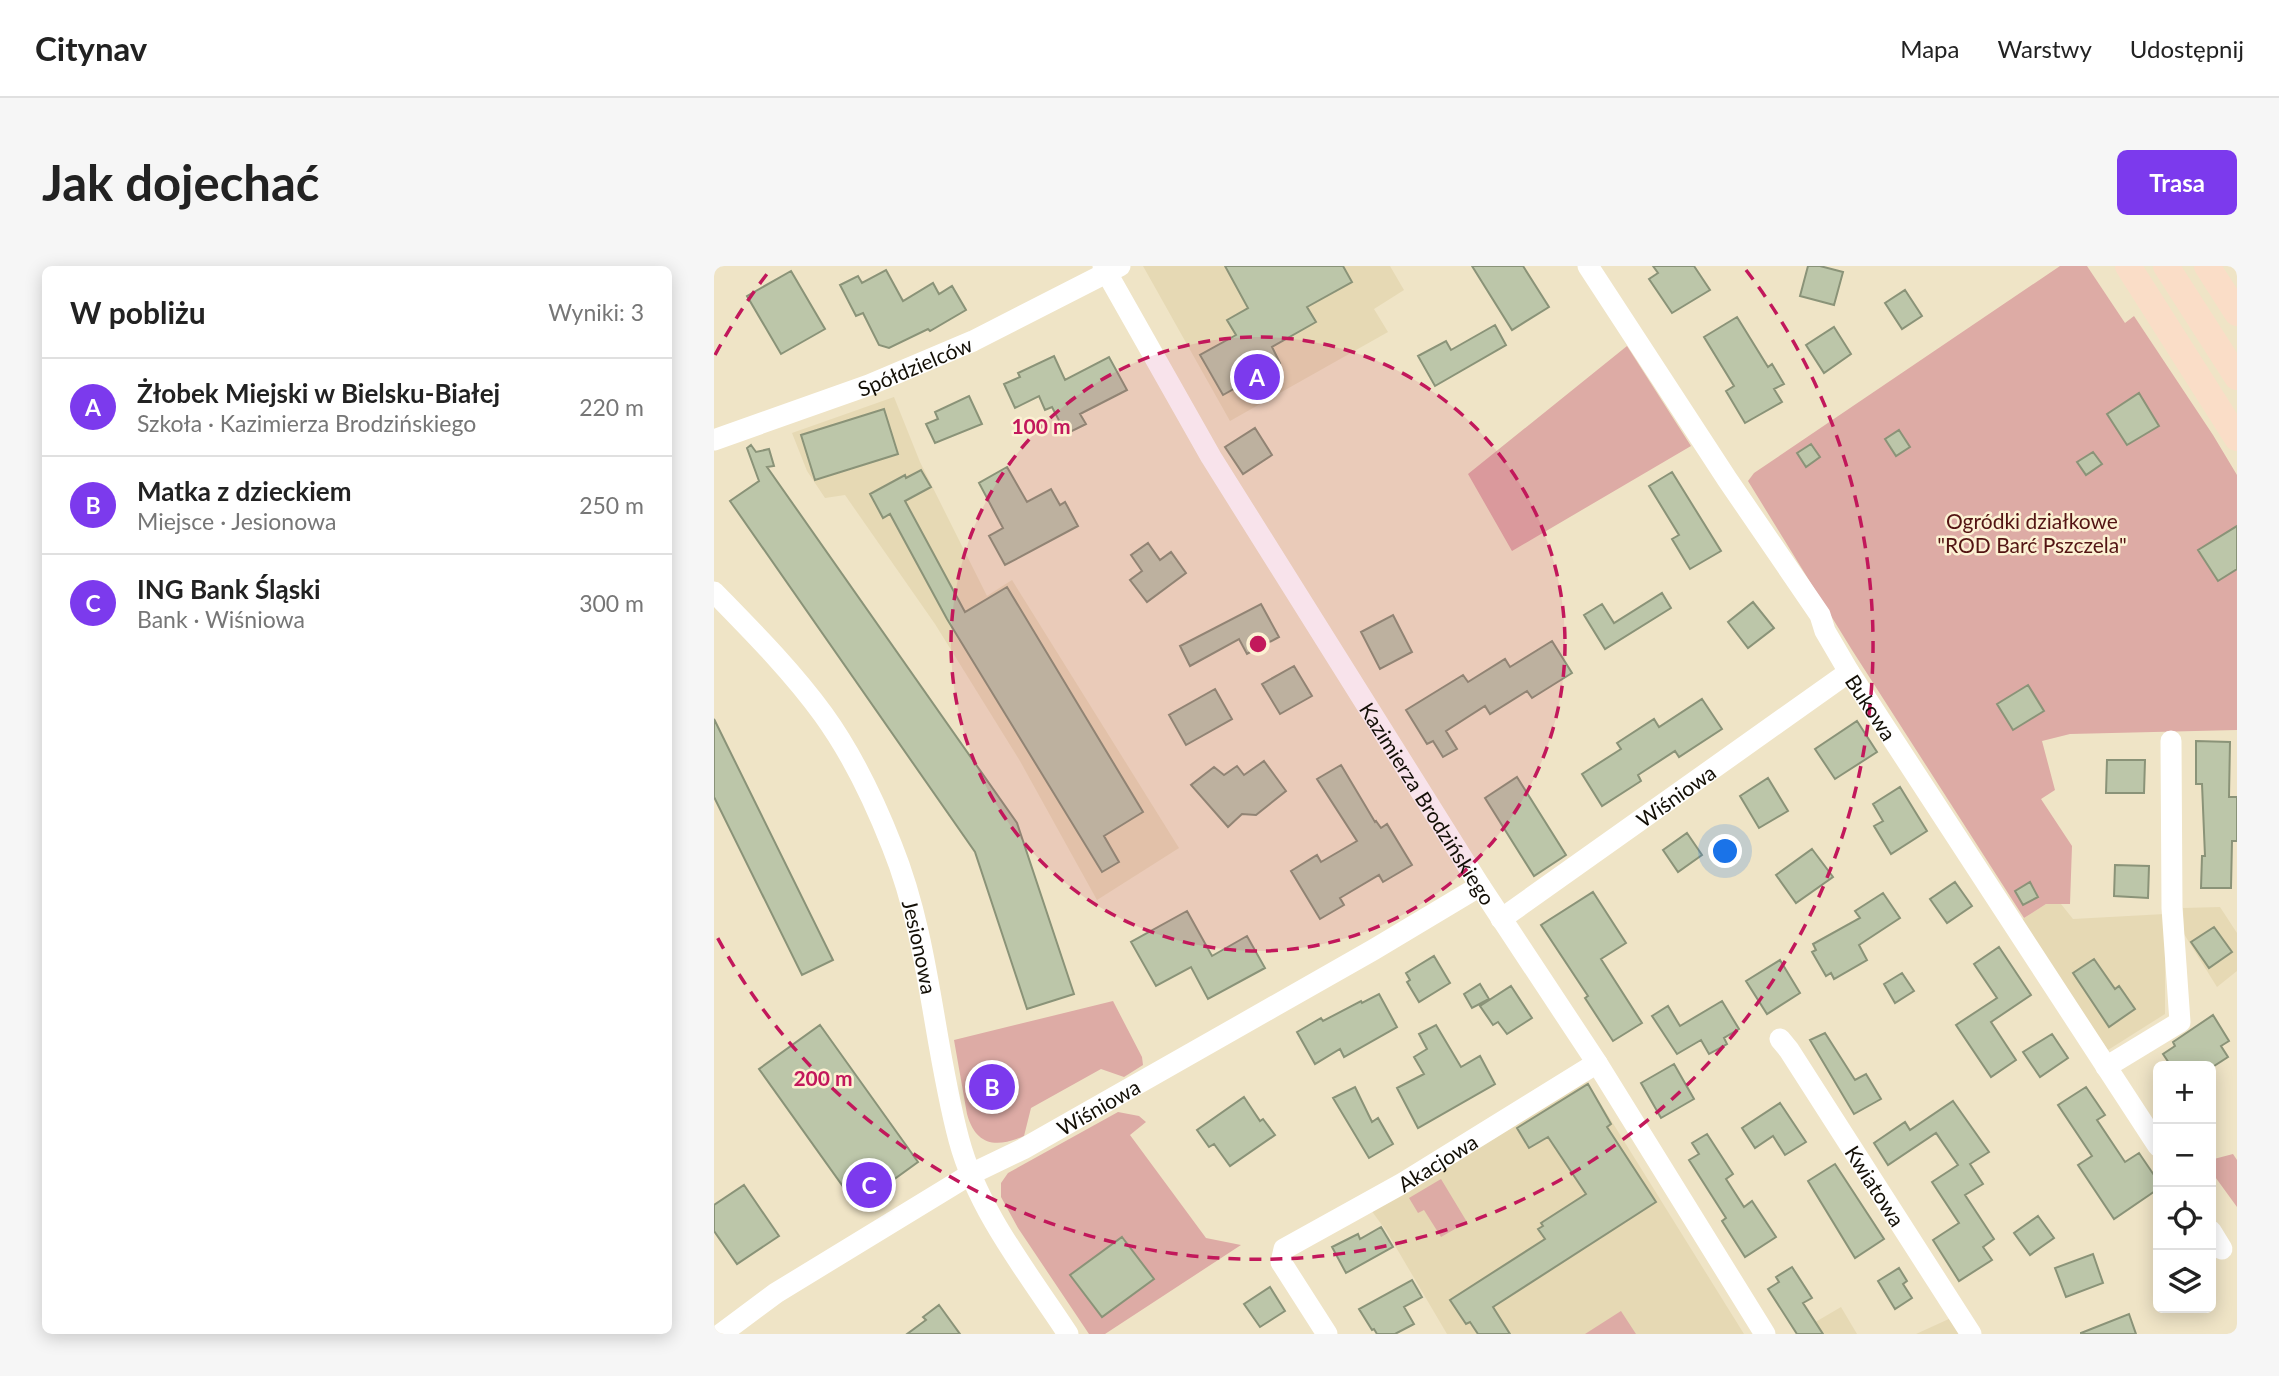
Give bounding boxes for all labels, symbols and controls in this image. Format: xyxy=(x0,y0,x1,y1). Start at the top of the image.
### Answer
text: Citynav xyxy=(35,28,147,68)
text: Mapa xyxy=(1900,34,1959,63)
text: Warstwy xyxy=(1997,34,2092,63)
text: Udostępnij xyxy=(2130,34,2244,63)
button: Trasa xyxy=(2117,150,2237,215)
text: Jak dojechać xyxy=(42,153,319,211)
text: W pobliżu xyxy=(70,294,206,330)
text: Wyniki: 3 xyxy=(548,298,644,326)
street label: Spółdzielców xyxy=(854,330,976,401)
pin: A xyxy=(1234,351,1280,403)
text: Żłobek Miejski w Bielsku-Białej xyxy=(137,377,500,409)
text: A xyxy=(85,393,101,421)
text: 220 m xyxy=(579,393,644,421)
text: Szkoła · Kazimierza Brodzińskiego xyxy=(137,409,476,437)
text: 100 m xyxy=(1011,413,1071,438)
text: Matka z dzieckiem xyxy=(137,475,351,507)
text: B xyxy=(85,491,101,519)
text: 250 m xyxy=(579,491,644,519)
text: Miejsce · Jesionowa xyxy=(137,507,336,535)
park label: Ogródki działkowe "ROD Barć Pszczela" xyxy=(1937,508,2127,557)
text: ING Bank Śląski xyxy=(137,573,321,605)
text: C xyxy=(85,589,101,617)
text: 300 m xyxy=(579,589,644,617)
text: Bank · Wiśniowa xyxy=(137,605,305,633)
centre of rings xyxy=(1246,632,1270,656)
street label: Bukowa xyxy=(1841,669,1902,745)
street label: Kazimierza Brodzińskiego xyxy=(1355,697,1501,909)
street label: Wiśniowa xyxy=(1631,759,1720,832)
your location xyxy=(1708,834,1742,868)
street label: Jesionowa xyxy=(898,897,943,996)
pin: B xyxy=(969,1061,1015,1113)
map controls xyxy=(2153,1061,2216,1313)
button: + xyxy=(2153,1061,2216,1124)
text: 200 m xyxy=(793,1065,853,1090)
street label: Wiśniowa xyxy=(1052,1073,1144,1140)
button: − xyxy=(2153,1124,2216,1187)
street label: Akacjowa xyxy=(1393,1128,1482,1196)
street label: Kwiatowa xyxy=(1841,1140,1911,1230)
pin: C xyxy=(846,1159,892,1211)
button: locate xyxy=(2153,1187,2216,1250)
button: layers xyxy=(2153,1250,2216,1313)

